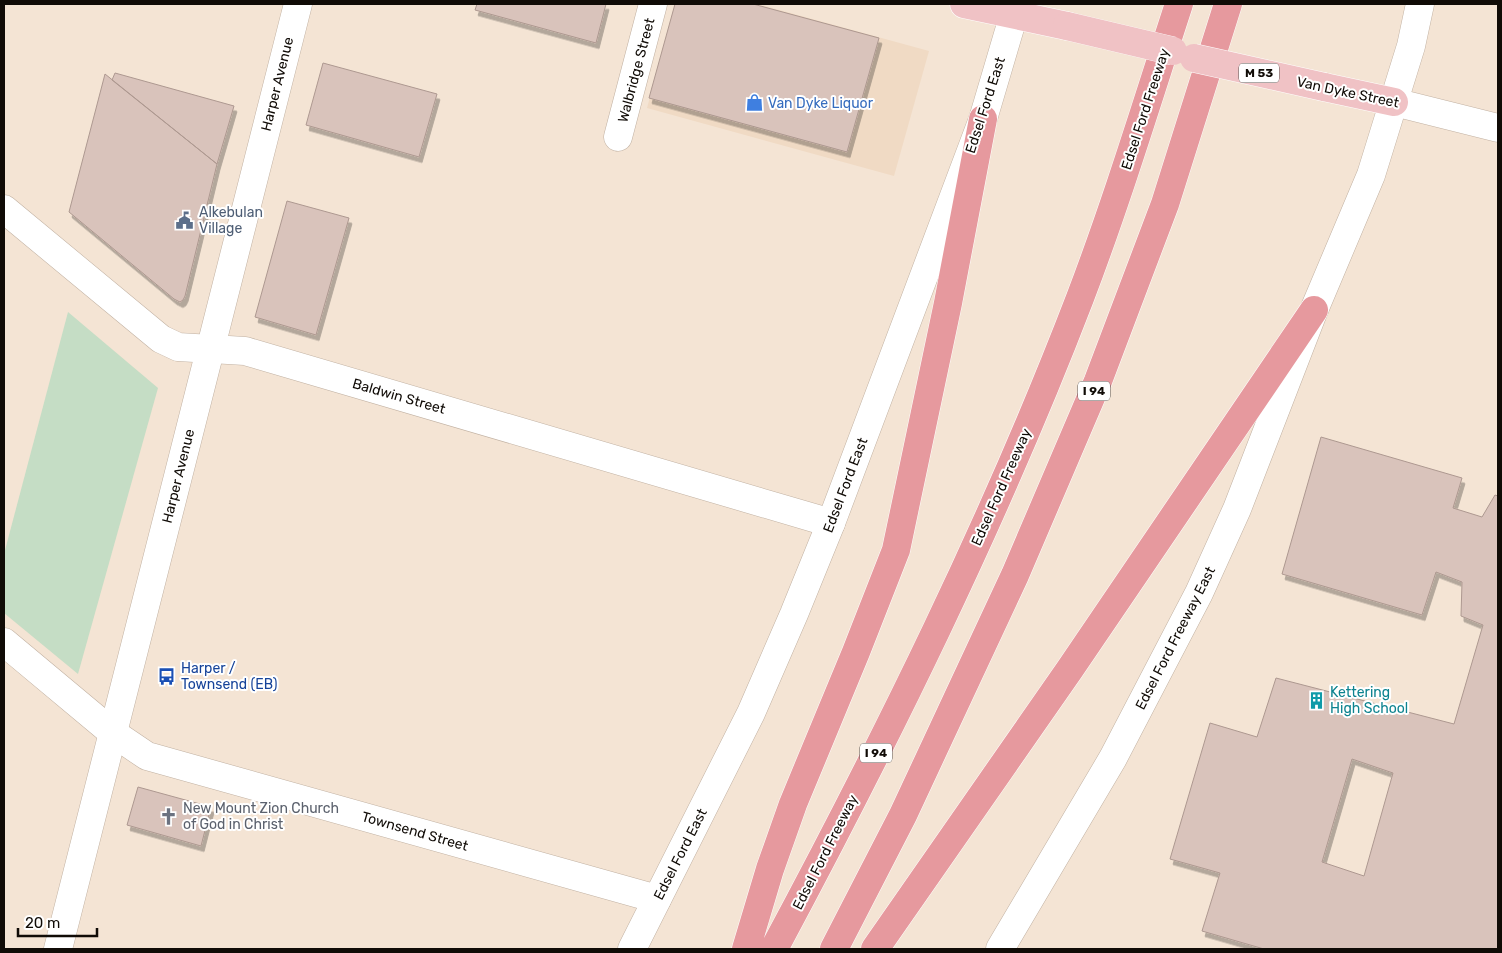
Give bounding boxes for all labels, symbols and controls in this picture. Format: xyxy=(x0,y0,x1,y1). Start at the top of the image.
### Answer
street label: Walbridge Street xyxy=(614,16,659,124)
street label: Harper Avenue xyxy=(258,35,297,133)
street label: Edsel Ford Freeway xyxy=(1118,46,1173,172)
street label: Edsel Ford East xyxy=(962,54,1009,156)
road number: M 53 xyxy=(1239,64,1279,82)
street label: Van Dyke Street xyxy=(1295,73,1401,112)
shop icon: Van Dyke Liquor xyxy=(744,93,764,113)
place label: Van Dyke Liquor xyxy=(768,95,874,112)
place label: Alkebulan Village xyxy=(199,204,263,237)
public building icon: Alkebulan Village xyxy=(175,210,195,230)
street label: Baldwin Street xyxy=(350,375,448,418)
road number: I 94 xyxy=(1078,382,1110,401)
street label: Edsel Ford Freeway xyxy=(968,426,1035,548)
street label: Harper Avenue xyxy=(159,427,198,525)
street label: Edsel Ford East xyxy=(820,435,872,535)
street label: Edsel Ford Freeway East xyxy=(1132,563,1219,713)
place label: Harper / Townsend (EB) xyxy=(181,660,278,693)
bus stop icon: Harper / Townsend (EB) xyxy=(157,666,177,686)
place label: Kettering High School xyxy=(1330,684,1408,717)
building icon: Kettering High School xyxy=(1306,690,1326,710)
road number: I 94 xyxy=(860,744,892,762)
street label: Edsel Ford Freeway xyxy=(789,792,862,912)
place label: New Mount Zion Church of God in Christ xyxy=(183,800,339,833)
street label: Edsel Ford East xyxy=(650,805,711,903)
church icon: New Mount Zion Church of God in Christ xyxy=(159,806,179,826)
street label: Townsend Street xyxy=(360,808,471,855)
scale bar xyxy=(18,906,96,938)
text: 20 m xyxy=(25,914,60,932)

